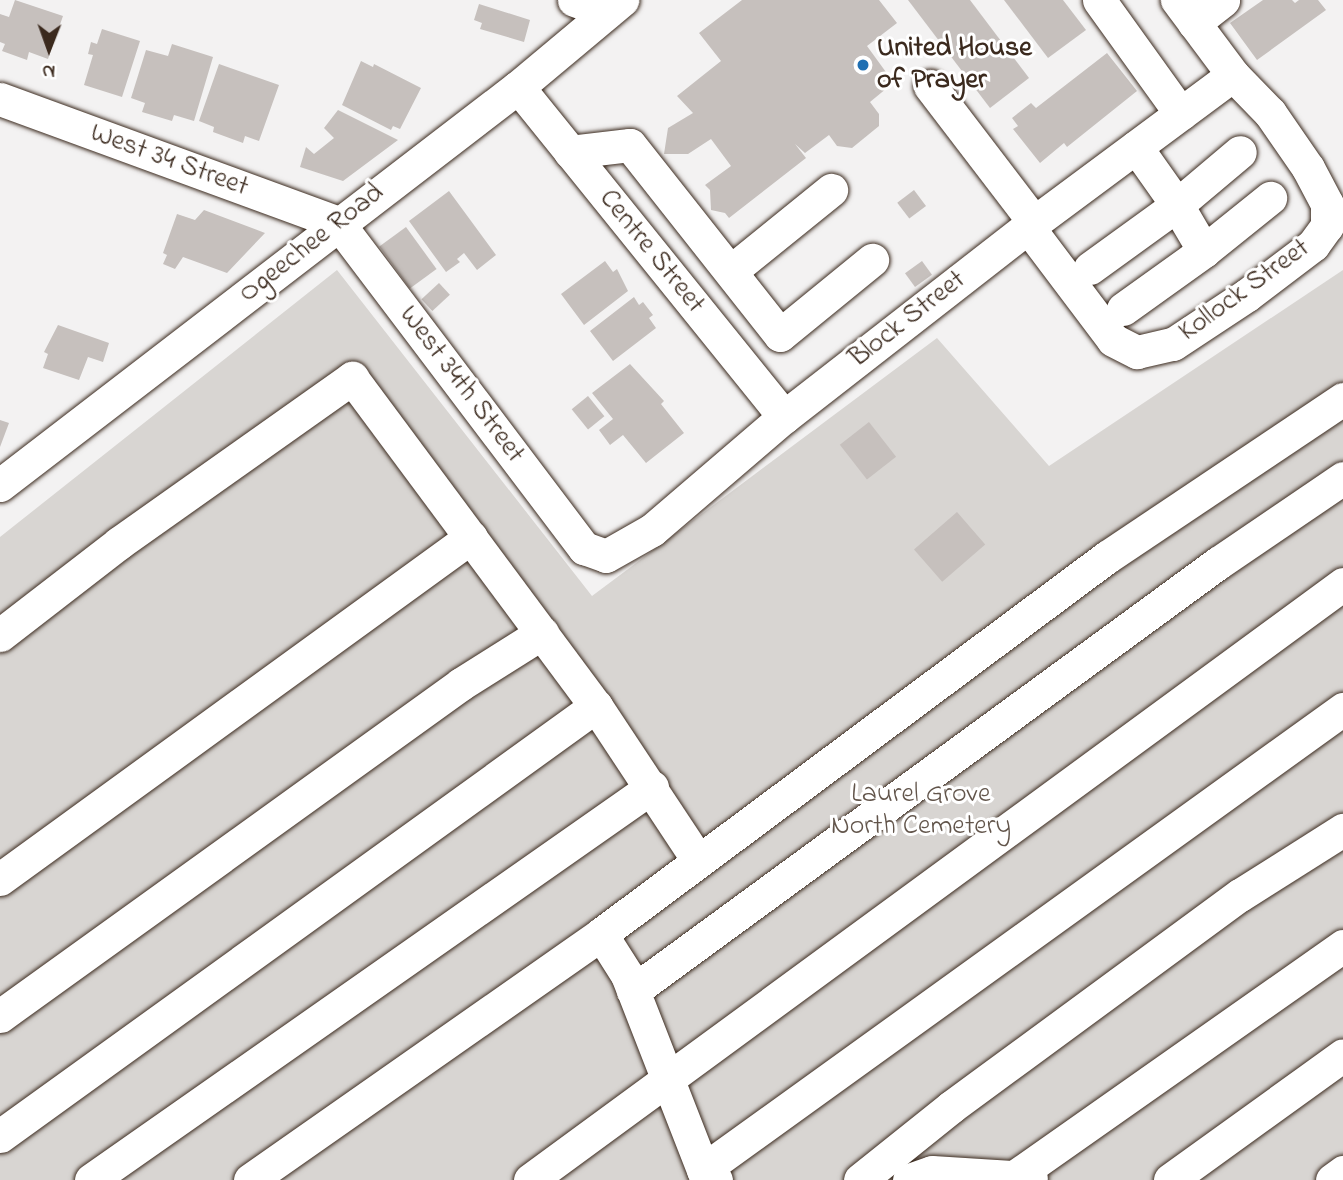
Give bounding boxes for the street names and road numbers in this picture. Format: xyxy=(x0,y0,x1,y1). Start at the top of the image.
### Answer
street label: West 34 Street xyxy=(85,117,253,205)
street label: Ogeechee Road xyxy=(233,177,391,311)
street label: Centre Street xyxy=(591,183,711,321)
street label: Kollock Street xyxy=(1173,232,1317,350)
street label: Block Street xyxy=(843,264,973,376)
street label: West 34th Street xyxy=(391,300,531,470)

